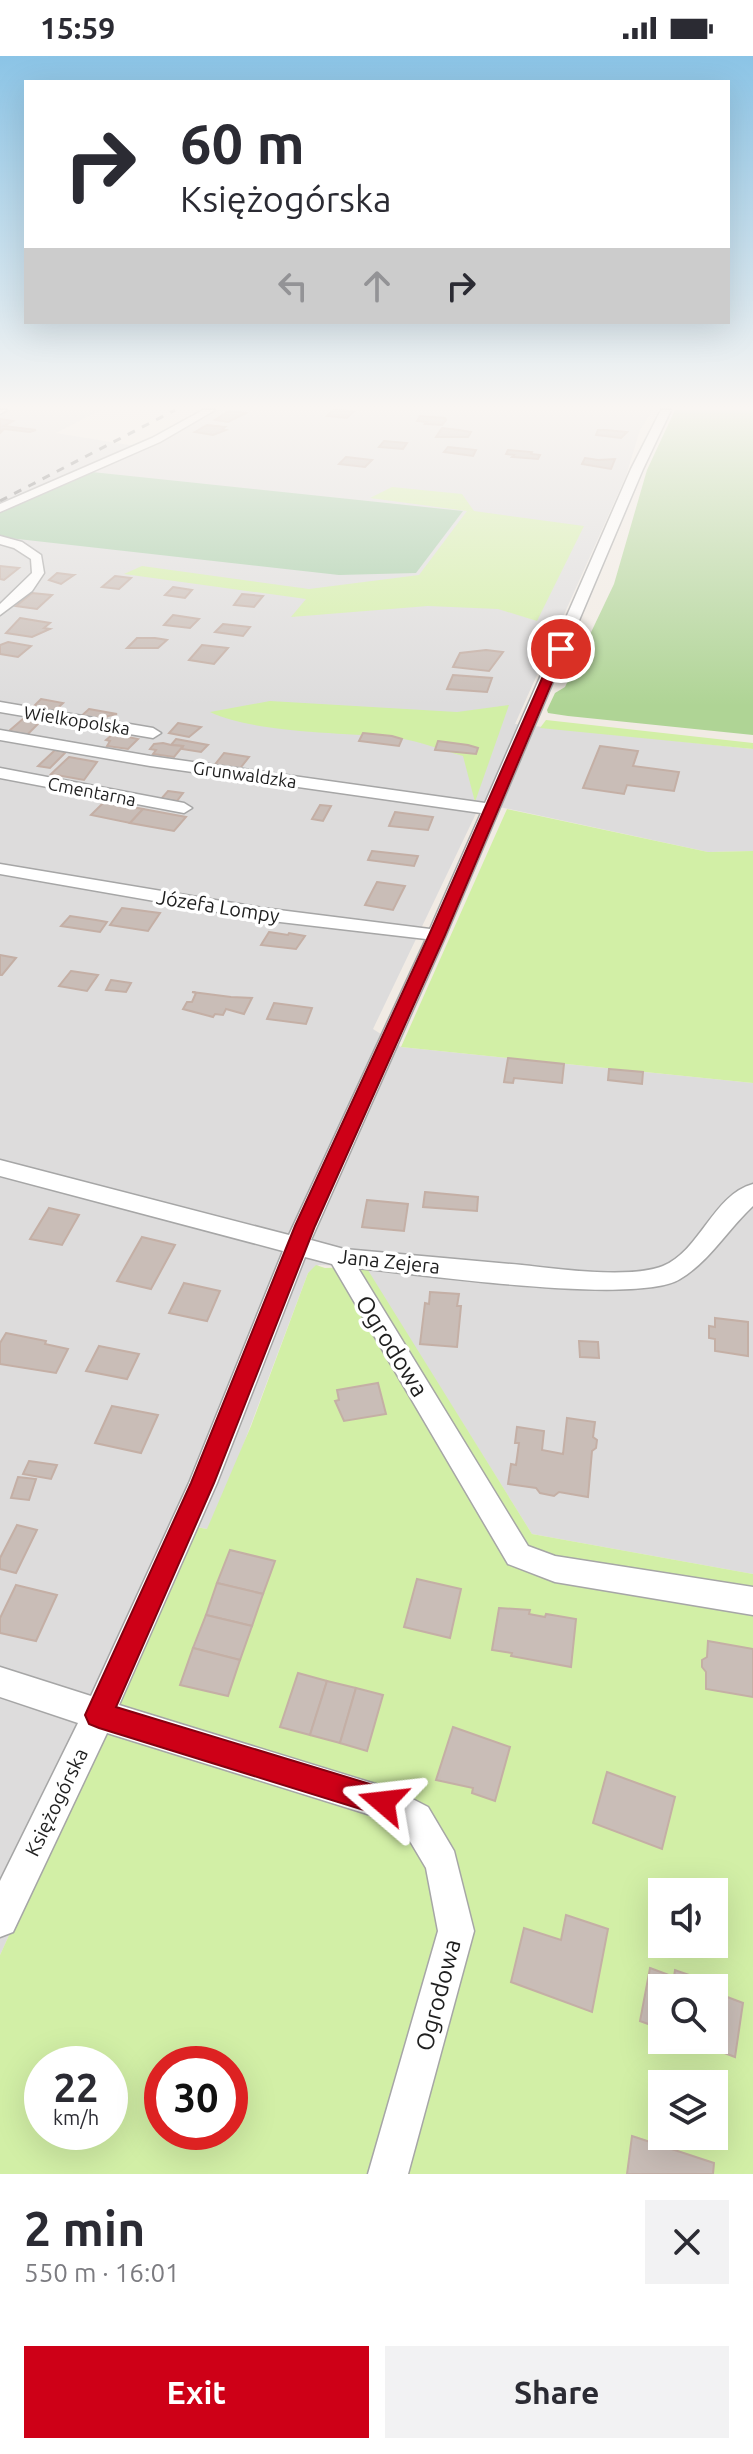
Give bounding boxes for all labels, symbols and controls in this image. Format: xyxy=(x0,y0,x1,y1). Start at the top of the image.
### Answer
text: 15:59 xyxy=(40,11,115,45)
icon: right xyxy=(48,112,152,216)
text: 60 m xyxy=(180,112,305,175)
text: Księżogórska xyxy=(180,178,392,219)
icon: left xyxy=(271,264,315,308)
icon: ahead xyxy=(355,264,399,308)
icon: right xyxy=(439,264,483,308)
pin xyxy=(527,615,595,683)
icon: arrive xyxy=(539,627,583,671)
street label: Wielkopolska xyxy=(22,702,132,738)
street label: Grunwaldzka xyxy=(192,757,298,791)
street label: Cmentarna xyxy=(46,773,138,809)
street label: Józefa Lompy xyxy=(155,885,282,927)
street label: Jana Zejera xyxy=(337,1244,441,1278)
street label: Ogrodowa xyxy=(350,1290,434,1402)
street label: Księżogórska xyxy=(20,1744,92,1860)
position arrow xyxy=(341,1760,425,1844)
map controls xyxy=(648,1878,728,2150)
button: sound xyxy=(648,1878,728,1958)
street label: Ogrodowa xyxy=(410,1936,466,2054)
button: search xyxy=(648,1974,728,2054)
speed limit sign: 30 xyxy=(144,2046,248,2150)
text: 22 xyxy=(53,2065,99,2110)
button: layers xyxy=(648,2070,728,2150)
text: km/h xyxy=(53,2106,99,2129)
button: close xyxy=(645,2200,729,2284)
text: 2 min xyxy=(24,2201,145,2255)
text: 550 m · 16:01 xyxy=(24,2258,180,2287)
button: Exit xyxy=(24,2346,369,2438)
button: Share xyxy=(385,2346,729,2438)

